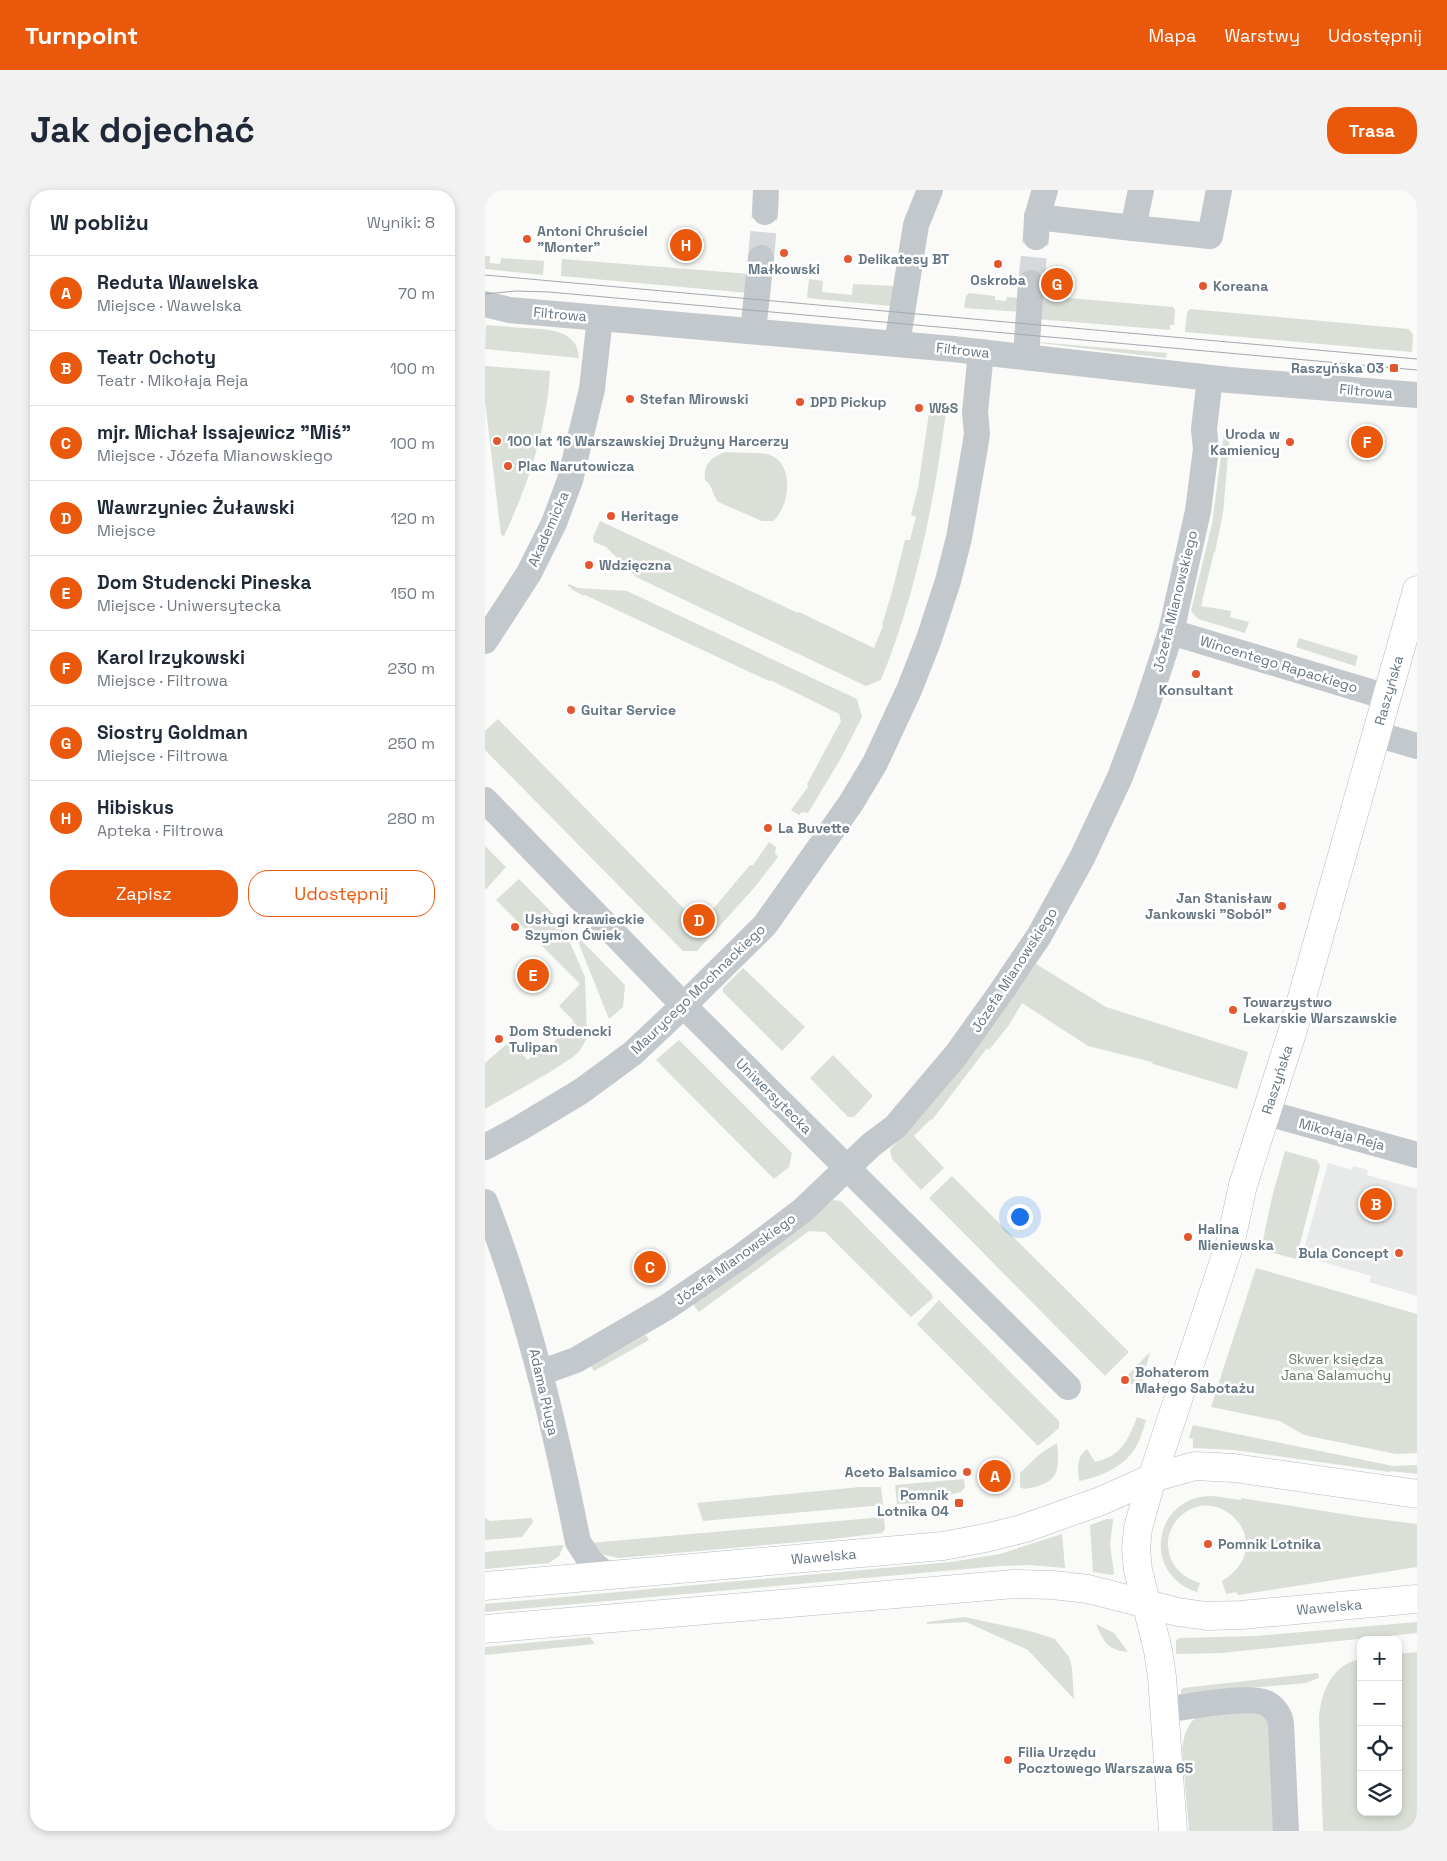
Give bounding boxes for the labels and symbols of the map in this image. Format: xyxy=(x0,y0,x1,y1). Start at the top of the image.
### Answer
place label: Antoni Chruściel "Monter" xyxy=(537,222,648,256)
pin: H xyxy=(670,226,702,264)
marker: Antoni Chruściel "Monter" xyxy=(521,233,533,245)
marker: Małkowski xyxy=(778,247,790,259)
place label: Delikatesy BT xyxy=(858,250,949,268)
marker: Delikatesy BT xyxy=(842,253,854,265)
marker: Oskroba xyxy=(992,258,1004,270)
place label: Małkowski xyxy=(748,260,820,278)
pin: G xyxy=(1041,265,1073,303)
place label: Oskroba xyxy=(970,271,1026,289)
place label: Koreana xyxy=(1213,277,1268,295)
marker: Koreana xyxy=(1197,280,1209,292)
street label: Filtrowa xyxy=(533,303,587,325)
street label: Filtrowa xyxy=(935,338,991,362)
place label: Raszyńska 03 xyxy=(1291,359,1384,377)
marker: Raszyńska 03 xyxy=(1388,362,1400,374)
street label: Filtrowa xyxy=(1339,380,1393,402)
place label: Stefan Mirowski xyxy=(640,390,749,408)
marker: Stefan Mirowski xyxy=(624,393,636,405)
place label: DPD Pickup xyxy=(810,393,887,411)
marker: DPD Pickup xyxy=(794,396,806,408)
place label: W&S xyxy=(929,399,959,417)
marker: W&S xyxy=(913,402,925,414)
pin: F xyxy=(1351,423,1383,461)
place label: Uroda w Kamienicy xyxy=(1210,425,1280,459)
place label: 100 lat 16 Warszawskiej Drużyny Harcerzy xyxy=(507,432,789,450)
marker: 100 lat 16 Warszawskiej Drużyny Harcerzy xyxy=(491,435,503,447)
marker: Uroda w Kamienicy xyxy=(1284,436,1296,448)
place label: Plac Narutowicza xyxy=(518,457,634,475)
marker: Plac Narutowicza xyxy=(502,460,514,472)
street label: Akademicka xyxy=(523,489,573,569)
place label: Heritage xyxy=(621,507,679,525)
marker: Heritage xyxy=(605,510,617,522)
street label: Józefa Mianowskiego xyxy=(1149,528,1201,674)
place label: Wdzięczna xyxy=(599,556,672,574)
marker: Wdzięczna xyxy=(583,559,595,571)
street label: Wincentego Rapackiego xyxy=(1198,631,1360,697)
street label: Raszyńska xyxy=(1370,654,1407,727)
marker: Konsultant xyxy=(1190,668,1202,680)
place label: Konsultant xyxy=(1159,681,1233,699)
place label: Guitar Service xyxy=(581,701,676,719)
marker: Guitar Service xyxy=(565,704,577,716)
place label: La Buvette xyxy=(778,819,850,837)
marker: La Buvette xyxy=(762,822,774,834)
place label: Jan Stanisław Jankowski "Soból" xyxy=(1145,889,1272,923)
marker: Jan Stanisław Jankowski "Soból" xyxy=(1276,900,1288,912)
pin: D xyxy=(683,901,715,939)
street label: Józefa Mianowskiego xyxy=(967,904,1061,1036)
place label: Usługi krawieckie Szymon Ćwiek xyxy=(525,910,644,944)
street label: Maurycego Mochnackiego xyxy=(627,920,769,1058)
marker: Usługi krawieckie Szymon Ćwiek xyxy=(509,921,521,933)
pin: E xyxy=(517,956,549,994)
place label: Towarzystwo Lekarskie Warszawskie xyxy=(1243,993,1397,1027)
marker: Towarzystwo Lekarskie Warszawskie xyxy=(1227,1004,1239,1016)
place label: Dom Studencki Tulipan xyxy=(509,1022,611,1056)
marker: Dom Studencki Tulipan xyxy=(493,1033,505,1045)
street label: Raszyńska xyxy=(1257,1043,1296,1116)
street label: Uniwersytecka xyxy=(732,1054,816,1138)
street label: Mikołaja Reja xyxy=(1297,1114,1387,1154)
pin: B xyxy=(1360,1185,1392,1223)
your location xyxy=(1007,1204,1033,1230)
street label: Józefa Mianowskiego xyxy=(671,1209,799,1309)
place label: Halina Nieniewska xyxy=(1198,1220,1274,1254)
marker: Halina Nieniewska xyxy=(1182,1231,1194,1243)
place label: Bula Concept xyxy=(1298,1244,1389,1262)
marker: Bula Concept xyxy=(1393,1247,1405,1259)
pin: C xyxy=(634,1248,666,1286)
street label: Adama Pługa xyxy=(525,1347,563,1437)
park label: Skwer księdza Jana Salamuchy xyxy=(1281,1350,1391,1384)
place label: Bohaterom Małego Sabotażu xyxy=(1135,1363,1255,1397)
marker: Bohaterom Małego Sabotażu xyxy=(1119,1374,1131,1386)
pin: A xyxy=(979,1457,1011,1495)
place label: Aceto Balsamico xyxy=(845,1463,957,1481)
marker: Aceto Balsamico xyxy=(961,1466,973,1478)
place label: Pomnik Lotnika 04 xyxy=(877,1486,949,1520)
marker: Pomnik Lotnika 04 xyxy=(953,1497,965,1509)
place label: Pomnik Lotnika xyxy=(1218,1535,1321,1553)
marker: Pomnik Lotnika xyxy=(1202,1538,1214,1550)
street label: Wawelska xyxy=(790,1545,857,1568)
street label: Wawelska xyxy=(1296,1595,1363,1619)
place label: Filia Urzędu Pocztowego Warszawa 65 xyxy=(1018,1743,1193,1777)
marker: Filia Urzędu Pocztowego Warszawa 65 xyxy=(1002,1754,1014,1766)

